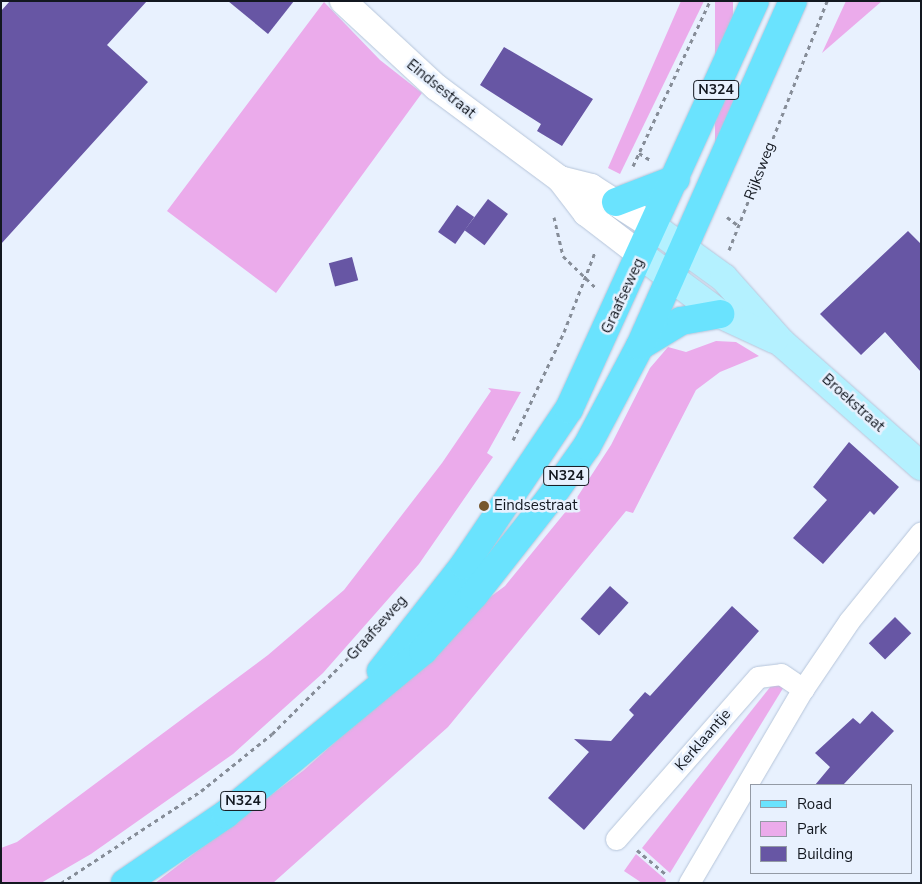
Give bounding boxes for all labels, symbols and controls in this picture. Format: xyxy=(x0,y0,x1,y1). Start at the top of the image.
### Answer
street label: Eindsestraat xyxy=(403,56,479,122)
road number: N324 xyxy=(692,78,740,102)
street label: Rijksweg xyxy=(741,139,779,203)
street label: Graafseweg xyxy=(598,255,648,337)
street label: Broekstraat xyxy=(818,370,888,436)
road number: N324 xyxy=(542,464,590,488)
place label: Eindsestraat xyxy=(494,497,578,515)
marker: Eindsestraat xyxy=(478,500,490,512)
street label: Graafseweg xyxy=(343,592,411,664)
street label: Kerklaantje xyxy=(671,706,735,774)
legend xyxy=(750,784,912,874)
road number: N324 xyxy=(219,789,267,812)
text: Road xyxy=(797,794,832,814)
text: Park xyxy=(797,819,827,839)
text: Building xyxy=(797,844,853,864)

